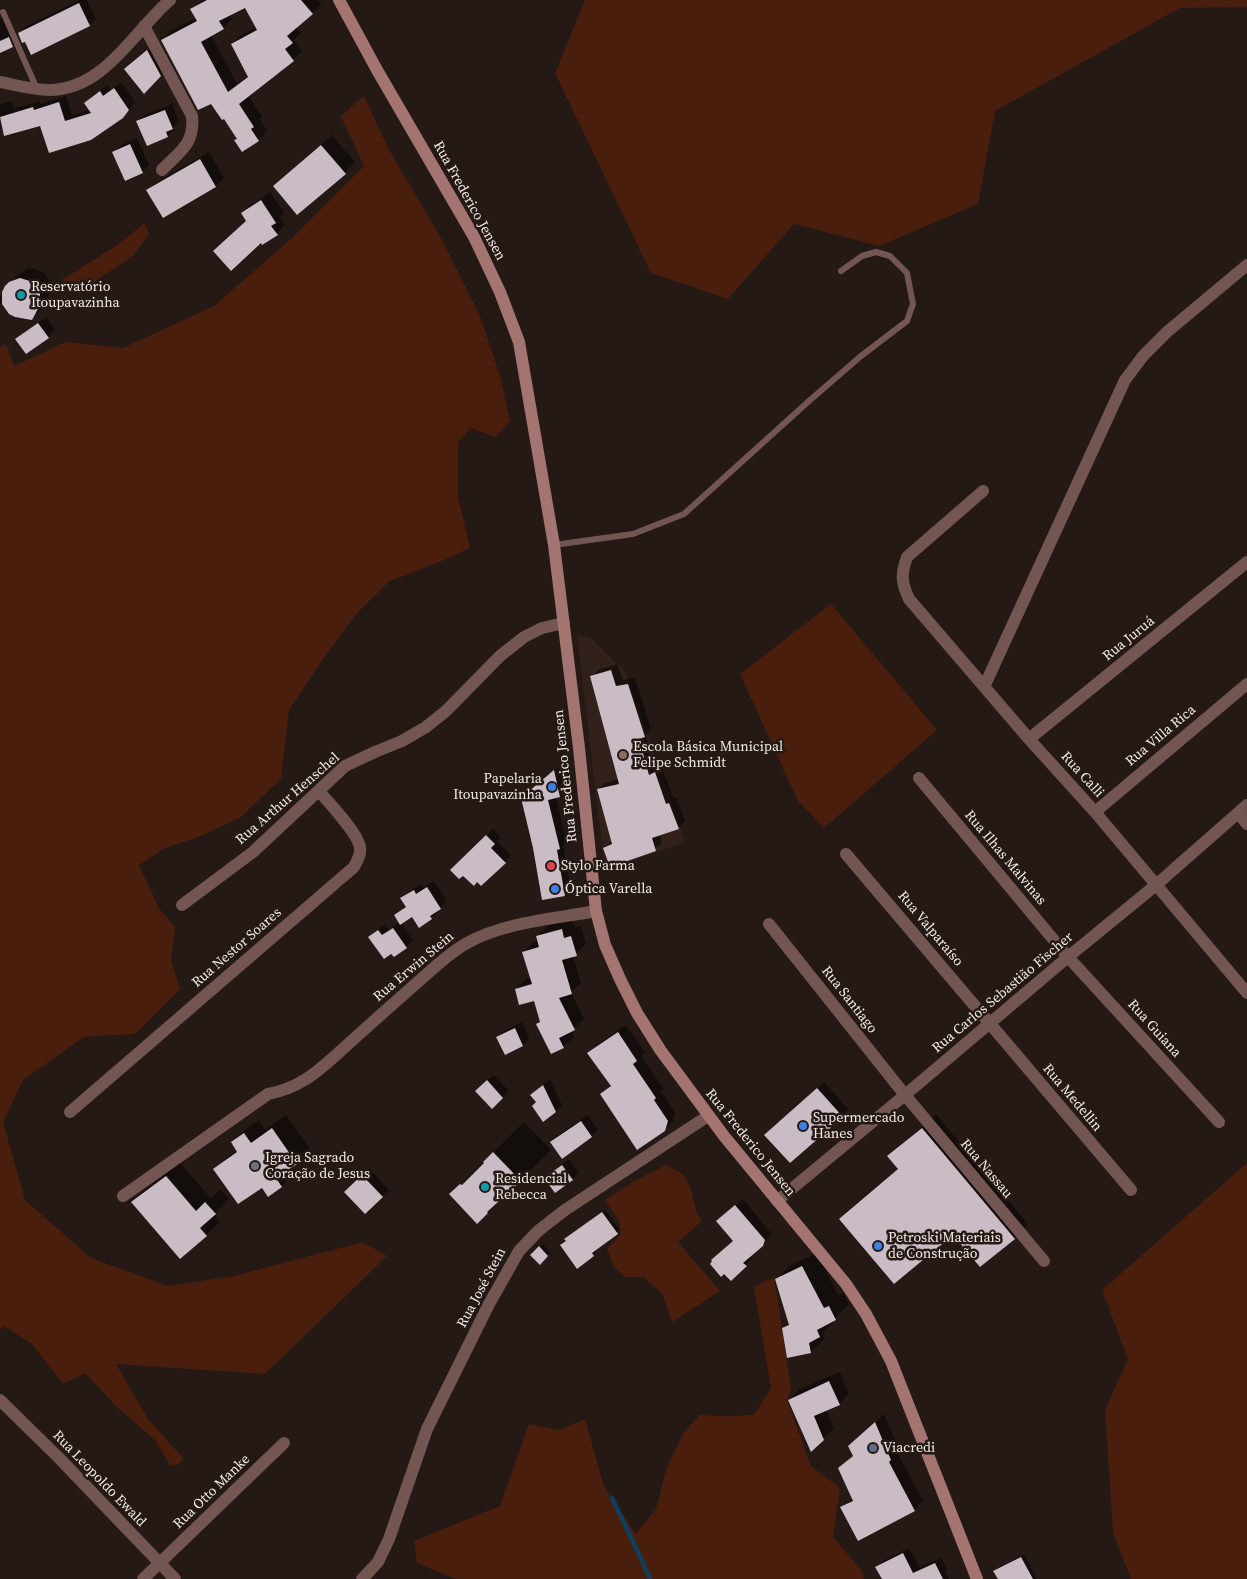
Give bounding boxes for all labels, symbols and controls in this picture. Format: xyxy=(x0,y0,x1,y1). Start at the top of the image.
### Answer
street label: Rua Frederico Jensen xyxy=(429,139,509,263)
place label: Reservatório Itoupavazinha xyxy=(31,279,120,312)
marker: Reservatório Itoupavazinha xyxy=(15,289,27,301)
street label: Rua Juruá xyxy=(1100,613,1158,665)
street label: Rua Villa Rica xyxy=(1122,702,1200,770)
street label: Rua Frederico Jensen xyxy=(551,709,581,843)
place label: Escola Básica Municipal Felipe Schmidt xyxy=(633,739,783,772)
street label: Rua Arthur Henschel xyxy=(233,749,343,849)
marker: Escola Básica Municipal Felipe Schmidt xyxy=(617,749,629,761)
street label: Rua Calli xyxy=(1057,749,1107,801)
place label: Papelaria Itoupavazinha xyxy=(453,771,542,804)
marker: Papelaria Itoupavazinha xyxy=(546,781,558,793)
street label: Rua Ilhas Malvinas xyxy=(961,807,1049,909)
place label: Stylo Farma xyxy=(561,858,635,874)
marker: Stylo Farma xyxy=(545,860,557,872)
place label: Óptica Varella xyxy=(565,881,652,897)
marker: Óptica Varella xyxy=(549,883,561,895)
street label: Rua Valparaíso xyxy=(894,888,966,970)
street label: Rua Nestor Soares xyxy=(189,905,285,991)
street label: Rua Erwin Stein xyxy=(370,928,458,1006)
street label: Rua Carlos Sebastião Fischer xyxy=(929,929,1077,1057)
street label: Rua Santiago xyxy=(818,963,880,1037)
street label: Rua Guiana xyxy=(1124,997,1184,1061)
street label: Rua Medellin xyxy=(1039,1061,1105,1135)
street label: Rua Frederico Jensen xyxy=(701,1086,799,1200)
place label: Supermercado Hanes xyxy=(813,1110,904,1142)
marker: Supermercado Hanes xyxy=(797,1120,809,1132)
street label: Rua Nassau xyxy=(956,1136,1016,1202)
place label: Igreja Sagrado Coração de Jesus xyxy=(265,1150,370,1182)
marker: Igreja Sagrado Coração de Jesus xyxy=(249,1160,261,1172)
place label: Residencial Rebecca xyxy=(495,1171,567,1204)
marker: Residencial Rebecca xyxy=(479,1181,491,1193)
place label: Petroski Materiais de Construção xyxy=(888,1230,1001,1262)
marker: Petroski Materiais de Construção xyxy=(872,1240,884,1252)
street label: Rua José Stein xyxy=(454,1245,510,1331)
street label: Rua Leopoldo Ewald xyxy=(49,1427,149,1531)
place label: Viacredi xyxy=(883,1440,935,1456)
marker: Viacredi xyxy=(867,1442,879,1454)
street label: Rua Otto Manke xyxy=(170,1451,254,1533)

